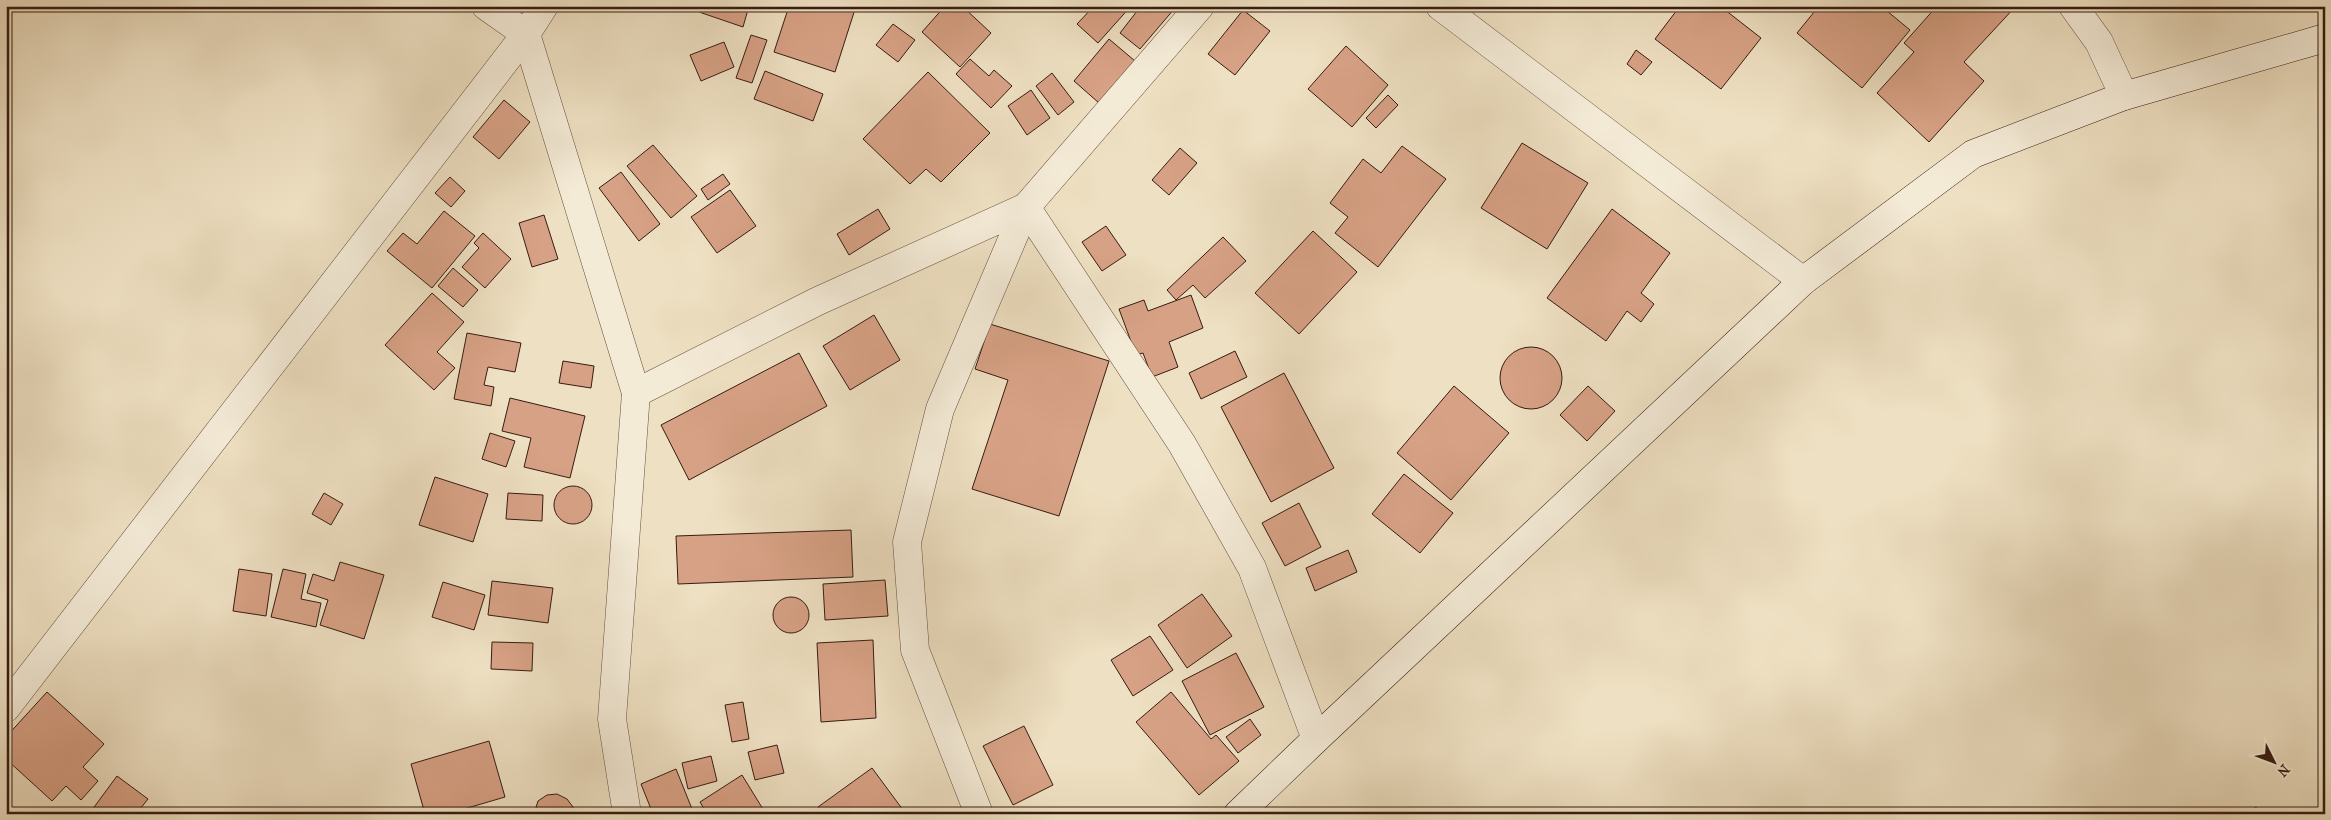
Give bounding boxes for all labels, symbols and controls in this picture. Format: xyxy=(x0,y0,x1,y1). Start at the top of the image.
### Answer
north arrow xyxy=(2248,738,2298,788)
text: N xyxy=(2273,761,2293,780)

